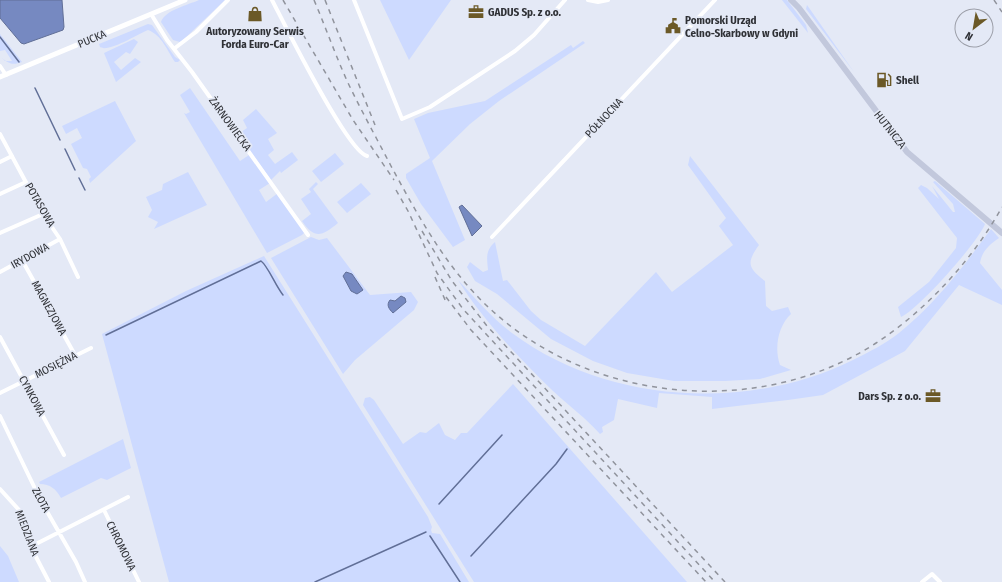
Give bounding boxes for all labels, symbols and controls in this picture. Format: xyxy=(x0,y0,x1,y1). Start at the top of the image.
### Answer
office icon: GADUS Sp. z o.o. xyxy=(467,3,485,21)
shop icon: Autoryzowany Serwis Forda Euro-Car xyxy=(246,5,264,23)
place label: GADUS Sp. z o.o. xyxy=(488,6,562,19)
north arrow xyxy=(954,8,994,48)
place label: Pomorski Urząd Celno-Skarbowy w Gdyni xyxy=(685,14,798,40)
public building icon: Pomorski Urząd Celno-Skarbowy w Gdyni xyxy=(664,17,682,35)
place label: Autoryzowany Serwis Forda Euro-Car xyxy=(205,25,304,51)
street label: PUCKA xyxy=(76,27,108,51)
text: N xyxy=(963,29,975,43)
fuel station icon: Shell xyxy=(875,71,893,89)
place label: Shell xyxy=(896,74,920,87)
street label: ŻARNOWIECKA xyxy=(206,94,255,154)
street label: PÓŁNOCNA xyxy=(582,95,626,140)
street label: HUTNICZA xyxy=(871,109,909,152)
street label: POTASOWA xyxy=(22,181,58,230)
street label: IRYDOWA xyxy=(9,240,51,272)
street label: MAGNEZJOWA xyxy=(29,278,69,338)
street label: MOSIĘŻNA xyxy=(32,348,79,381)
street label: CYNKOWA xyxy=(16,373,48,419)
office icon: Dars Sp. z o.o. xyxy=(924,387,942,405)
place label: Dars Sp. z o.o. xyxy=(858,390,921,403)
street label: ZŁOTA xyxy=(29,485,53,515)
street label: MIEDZIANA xyxy=(12,508,42,558)
street label: CHROMOWA xyxy=(103,519,139,573)

